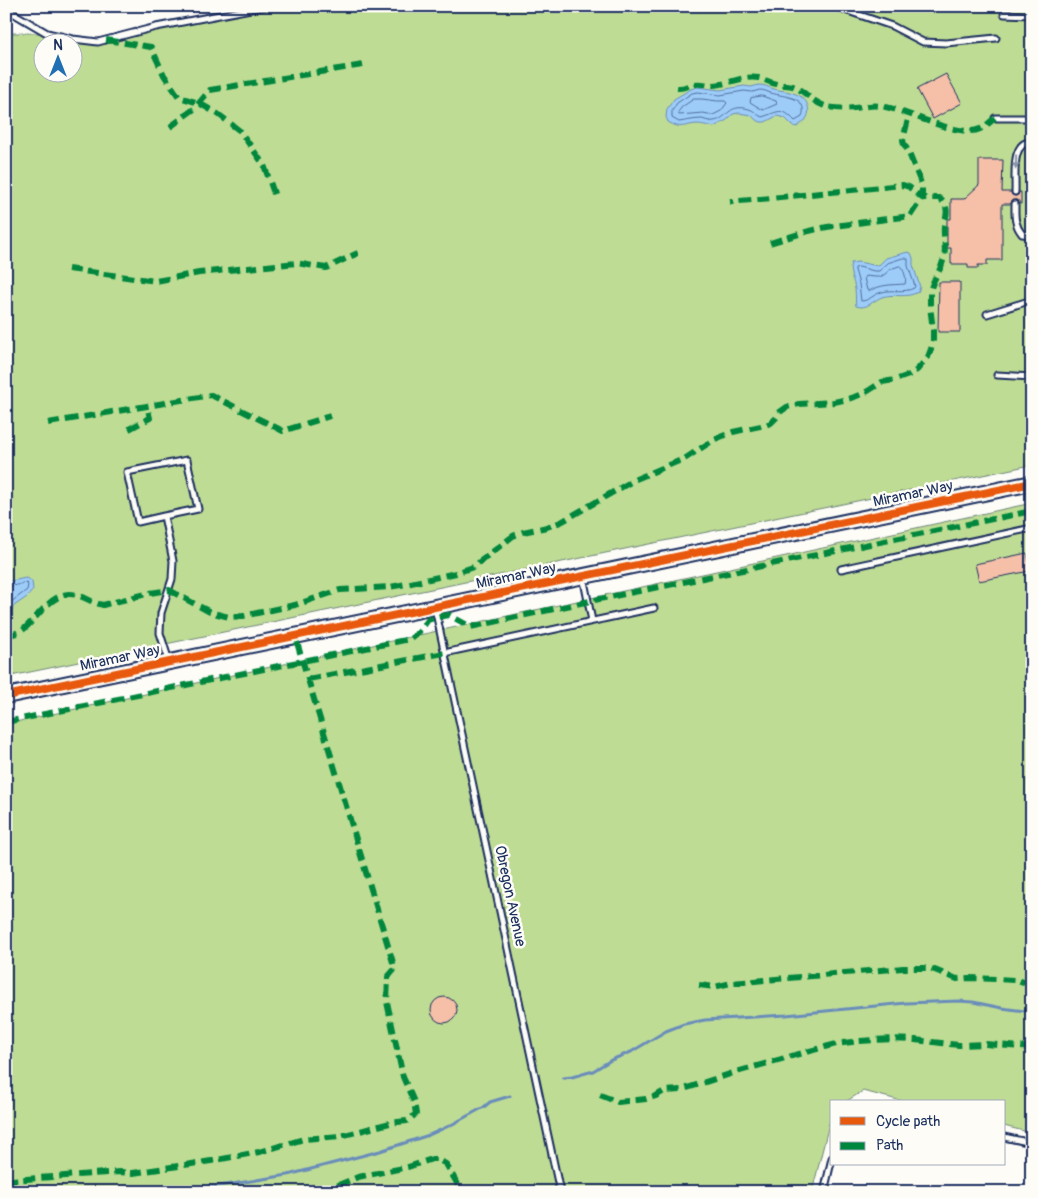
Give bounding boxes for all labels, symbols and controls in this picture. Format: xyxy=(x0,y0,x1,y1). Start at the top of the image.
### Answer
north arrow xyxy=(32,32,82,82)
text: N xyxy=(53,37,63,54)
one-way arrow xyxy=(1012,154,1020,170)
street label: Miramar Way xyxy=(871,476,955,512)
street label: Miramar Way xyxy=(474,558,558,594)
street label: Miramar Way xyxy=(78,640,162,676)
street label: Obregon Avenue xyxy=(490,844,530,949)
legend xyxy=(830,1100,1006,1166)
text: Cycle path xyxy=(876,1112,940,1131)
text: Path xyxy=(876,1136,903,1155)

